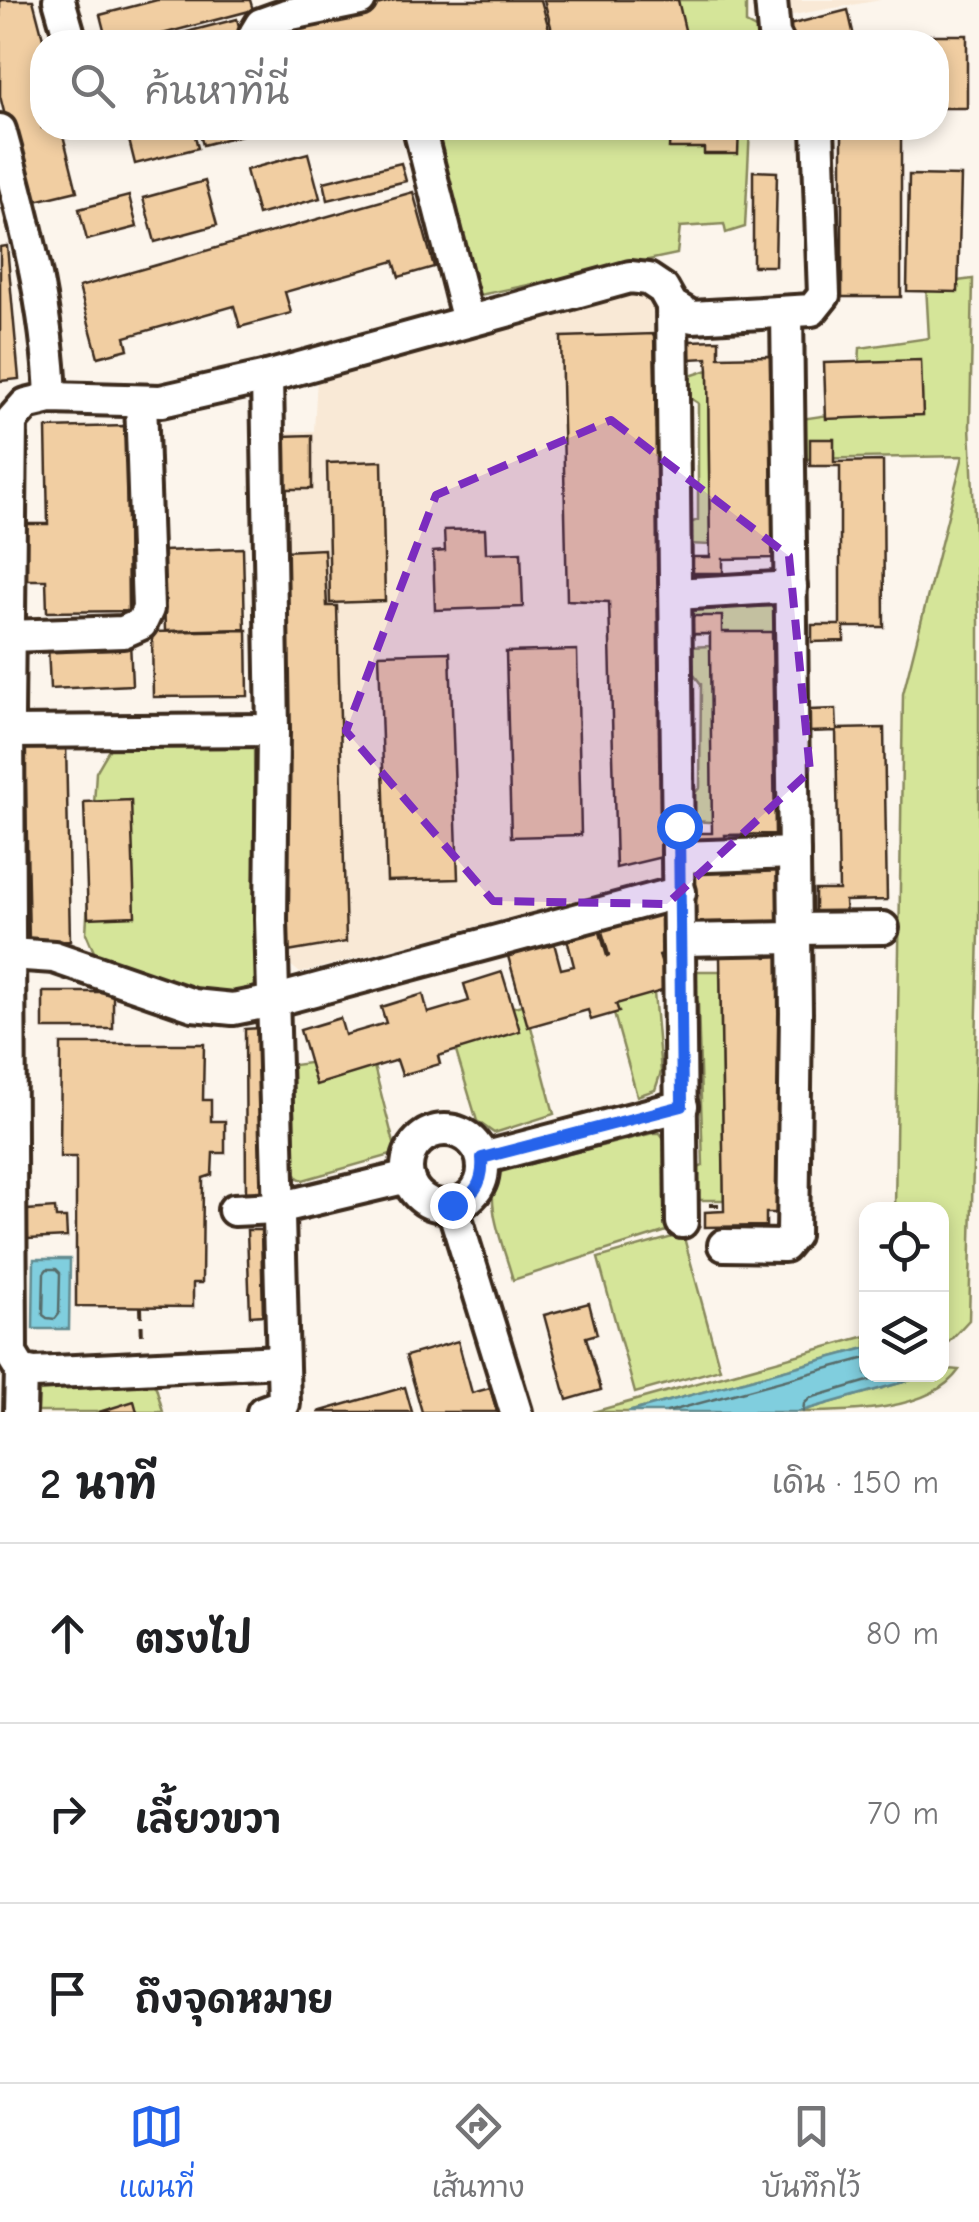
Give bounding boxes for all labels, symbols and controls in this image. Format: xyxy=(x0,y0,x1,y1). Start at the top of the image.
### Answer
search box xyxy=(30,30,949,140)
icon: search xyxy=(65,58,120,113)
text: ค้นหาที่นี่ xyxy=(145,70,289,114)
route start xyxy=(657,804,703,850)
route end xyxy=(430,1183,476,1229)
map controls xyxy=(859,1202,949,1382)
button: locate xyxy=(859,1202,949,1292)
button: layers xyxy=(859,1292,949,1382)
text: 2 นาที xyxy=(40,1460,157,1509)
text: เดิน · 150 m xyxy=(772,1464,939,1501)
icon: ahead xyxy=(40,1606,95,1661)
text: 80 m xyxy=(866,1615,939,1652)
text: ตรงไป xyxy=(135,1618,252,1662)
icon: right xyxy=(40,1786,95,1841)
text: 70 m xyxy=(867,1795,939,1832)
text: เลี้ยวขวา xyxy=(135,1798,281,1842)
icon: arrive xyxy=(40,1966,95,2021)
text: ถึงจุดหมาย xyxy=(135,1978,333,2022)
tab: แผนที่ xyxy=(119,2099,194,2208)
tab: เส้นทาง xyxy=(432,2099,524,2208)
tab: บันทึกไว้ xyxy=(762,2099,860,2208)

